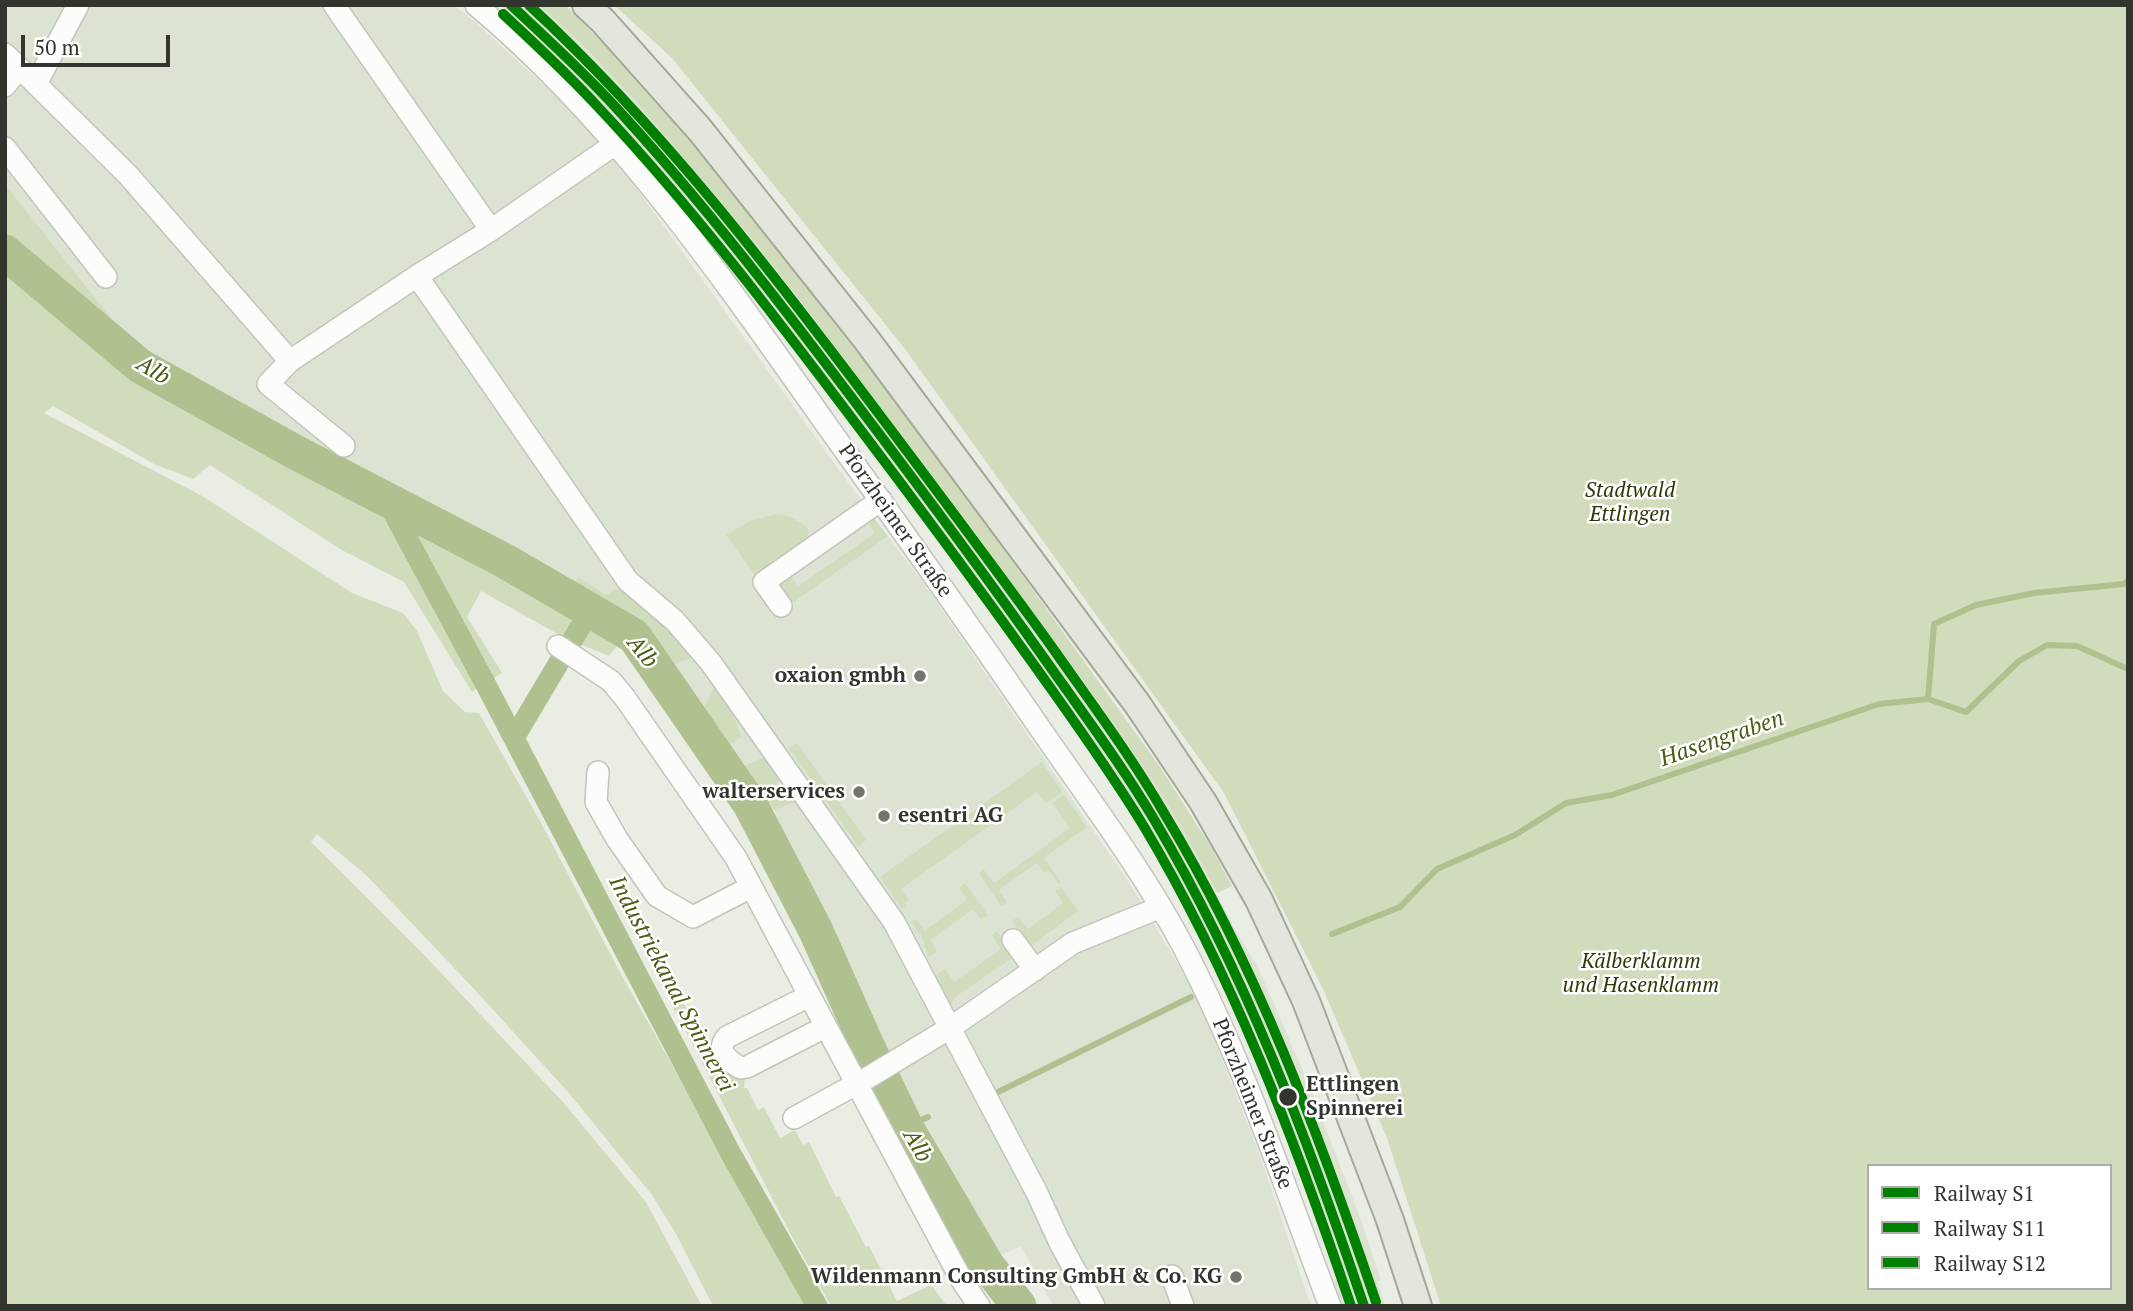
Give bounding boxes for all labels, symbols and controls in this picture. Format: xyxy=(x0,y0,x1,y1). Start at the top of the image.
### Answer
scale bar xyxy=(24,21,173,65)
text: 50 m xyxy=(34,33,80,61)
water label: Alb xyxy=(131,350,175,392)
street label: Pforzheimer Straße xyxy=(832,439,958,603)
park label: Stadtwald Ettlingen xyxy=(1585,478,1675,528)
water label: Alb xyxy=(621,630,663,674)
place label: oxaion gmbh xyxy=(775,663,906,689)
marker: oxaion gmbh xyxy=(912,668,928,684)
water label: Hasengraben xyxy=(1656,705,1788,773)
place label: walterservices xyxy=(702,779,845,805)
marker: walterservices xyxy=(851,784,867,800)
place label: esentri AG xyxy=(898,803,1003,829)
marker: esentri AG xyxy=(876,808,892,824)
water label: Industriekanal Spinnerei xyxy=(602,871,740,1097)
park label: Kälberklamm und Hasenklamm xyxy=(1563,949,1719,999)
street label: Pforzheimer Straße xyxy=(1206,1015,1298,1193)
place label: Ettlingen Spinnerei xyxy=(1306,1072,1403,1122)
marker: Ettlingen Spinnerei xyxy=(1277,1086,1299,1108)
water label: Alb xyxy=(897,1124,937,1168)
legend xyxy=(1867,1164,2112,1290)
text: Railway S1 xyxy=(1934,1179,2035,1207)
text: Railway S11 xyxy=(1934,1214,2046,1242)
text: Railway S12 xyxy=(1934,1249,2046,1277)
place label: Wildenmann Consulting GmbH & Co. KG xyxy=(811,1264,1222,1290)
marker: Wildenmann Consulting GmbH & Co. KG xyxy=(1228,1269,1244,1285)

